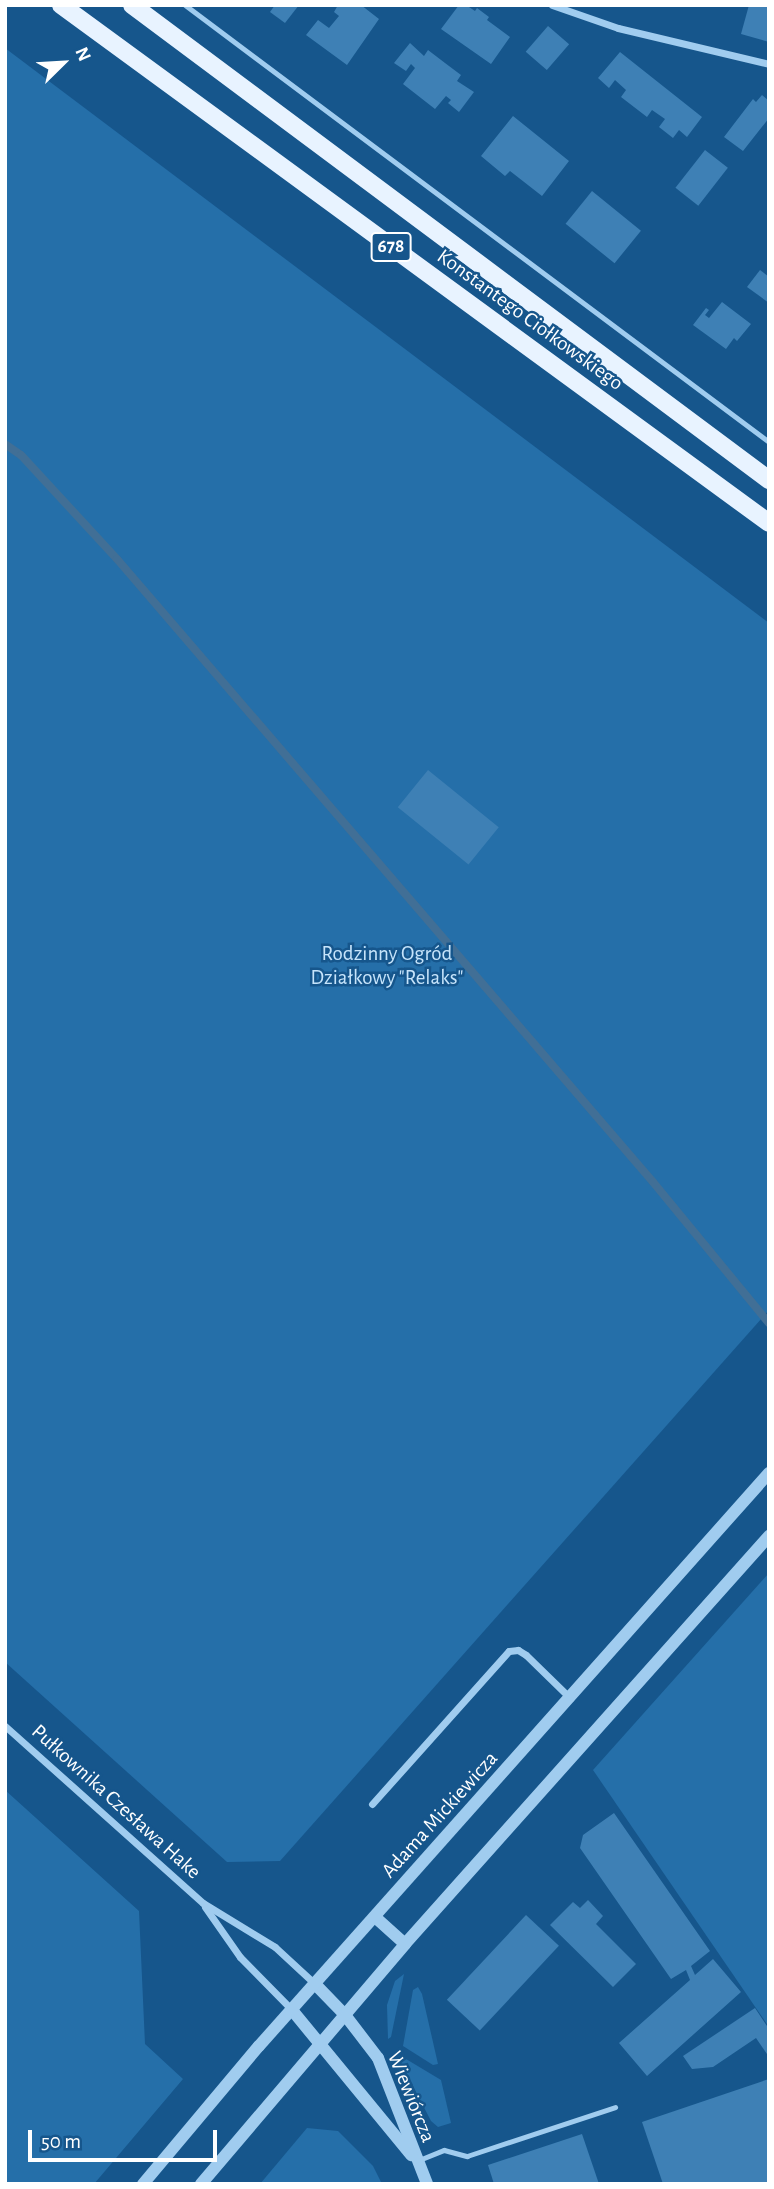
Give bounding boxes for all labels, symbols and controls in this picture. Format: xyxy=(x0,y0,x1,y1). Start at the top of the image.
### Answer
north arrow xyxy=(28,28,98,98)
text: N xyxy=(71,44,94,64)
road number: 678 xyxy=(370,232,412,262)
street label: Konstantego Ciołkowskiego xyxy=(432,244,628,396)
park label: Rodzinny Ogród Działkowy "Relaks" xyxy=(311,941,463,991)
street label: Pułkownika Czesława Hake xyxy=(26,1719,206,1885)
street label: Adama Mickiewicza xyxy=(376,1746,504,1884)
street label: Wiewiórcza xyxy=(381,2048,441,2146)
scale bar xyxy=(32,2116,220,2160)
text: 50 m xyxy=(41,2131,81,2152)

